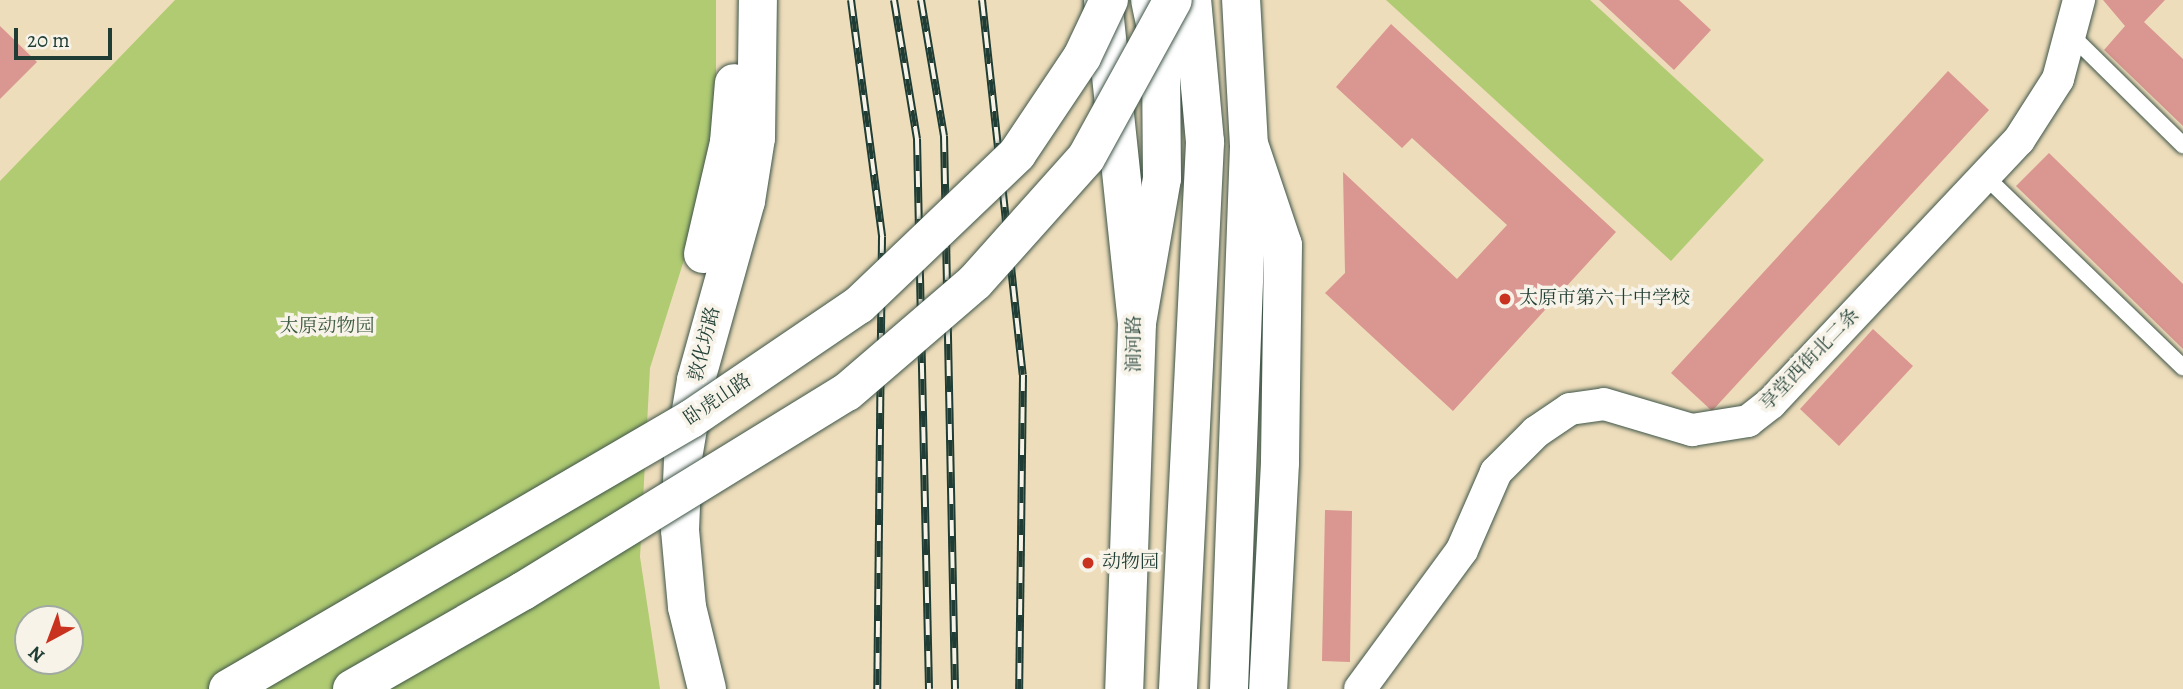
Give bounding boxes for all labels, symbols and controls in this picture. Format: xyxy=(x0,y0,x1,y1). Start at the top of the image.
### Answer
scale bar xyxy=(18,14,116,58)
text: 20 m xyxy=(27,26,70,54)
place label: 太原市第六十中学校 xyxy=(1519,288,1690,310)
marker: 太原市第六十中学校 xyxy=(1497,291,1513,307)
street label: 敦化坊路 xyxy=(685,304,725,384)
street label: 享堂西街北二条 xyxy=(1756,304,1864,416)
park label: 太原动物园 xyxy=(280,316,374,338)
street label: 涧河路 xyxy=(1124,316,1146,372)
street label: 卧虎山路 xyxy=(680,369,756,431)
place label: 动物园 xyxy=(1102,552,1159,574)
marker: 动物园 xyxy=(1080,555,1096,571)
north arrow xyxy=(14,605,84,675)
text: N xyxy=(23,640,50,669)

